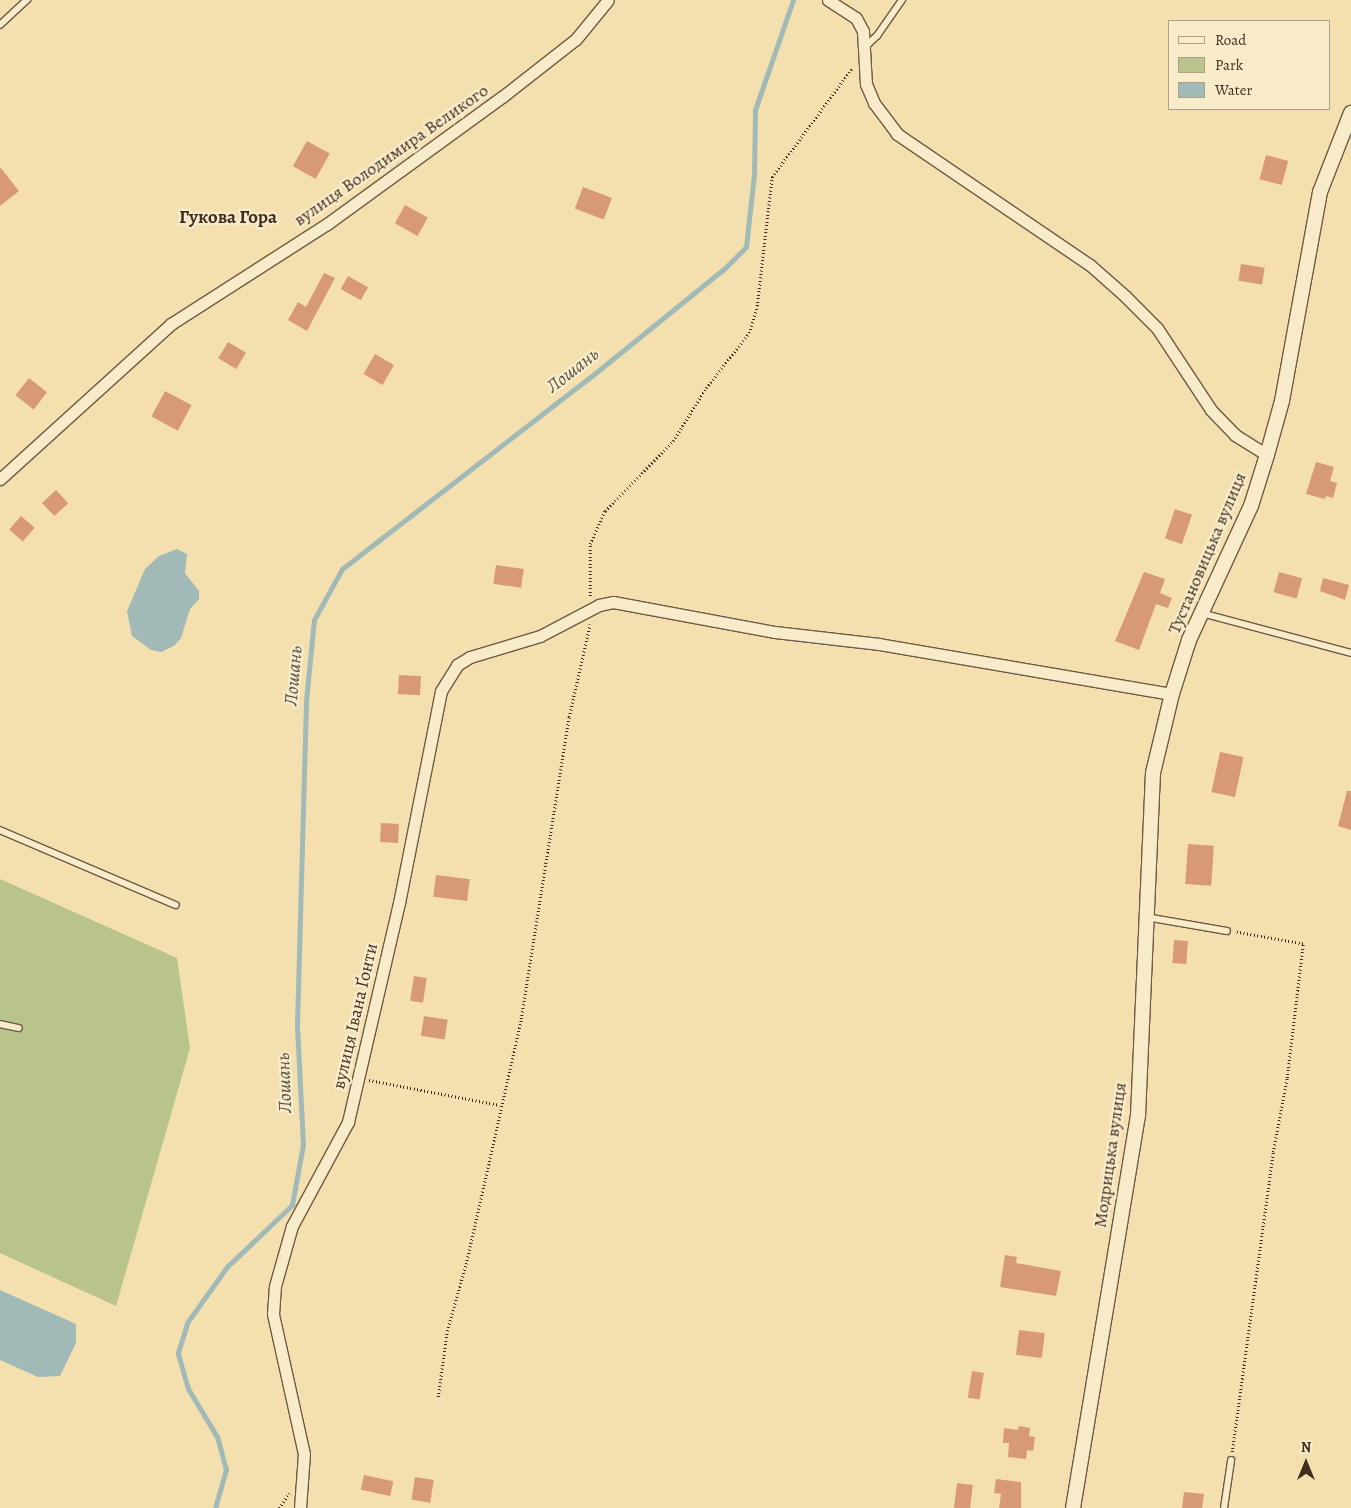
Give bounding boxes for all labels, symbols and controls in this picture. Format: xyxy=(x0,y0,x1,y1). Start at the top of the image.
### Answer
legend xyxy=(1168,20,1331,110)
text: Road xyxy=(1215,30,1246,50)
text: Park xyxy=(1215,55,1243,75)
street label: вулиця Володимира Великого xyxy=(290,79,492,231)
text: Water xyxy=(1215,80,1252,100)
district label: Гукова Гора xyxy=(179,207,277,229)
water label: Лошань xyxy=(542,343,604,399)
street label: Тустановицька вулиця xyxy=(1163,469,1251,637)
water label: Лошань xyxy=(280,645,308,707)
street label: вулиця Івана Ґонти xyxy=(328,941,382,1091)
water label: Лошань xyxy=(273,1052,297,1114)
street label: Модрицька вулиця xyxy=(1089,1081,1131,1229)
north arrow xyxy=(1281,1438,1331,1488)
text: N xyxy=(1301,1438,1311,1457)

